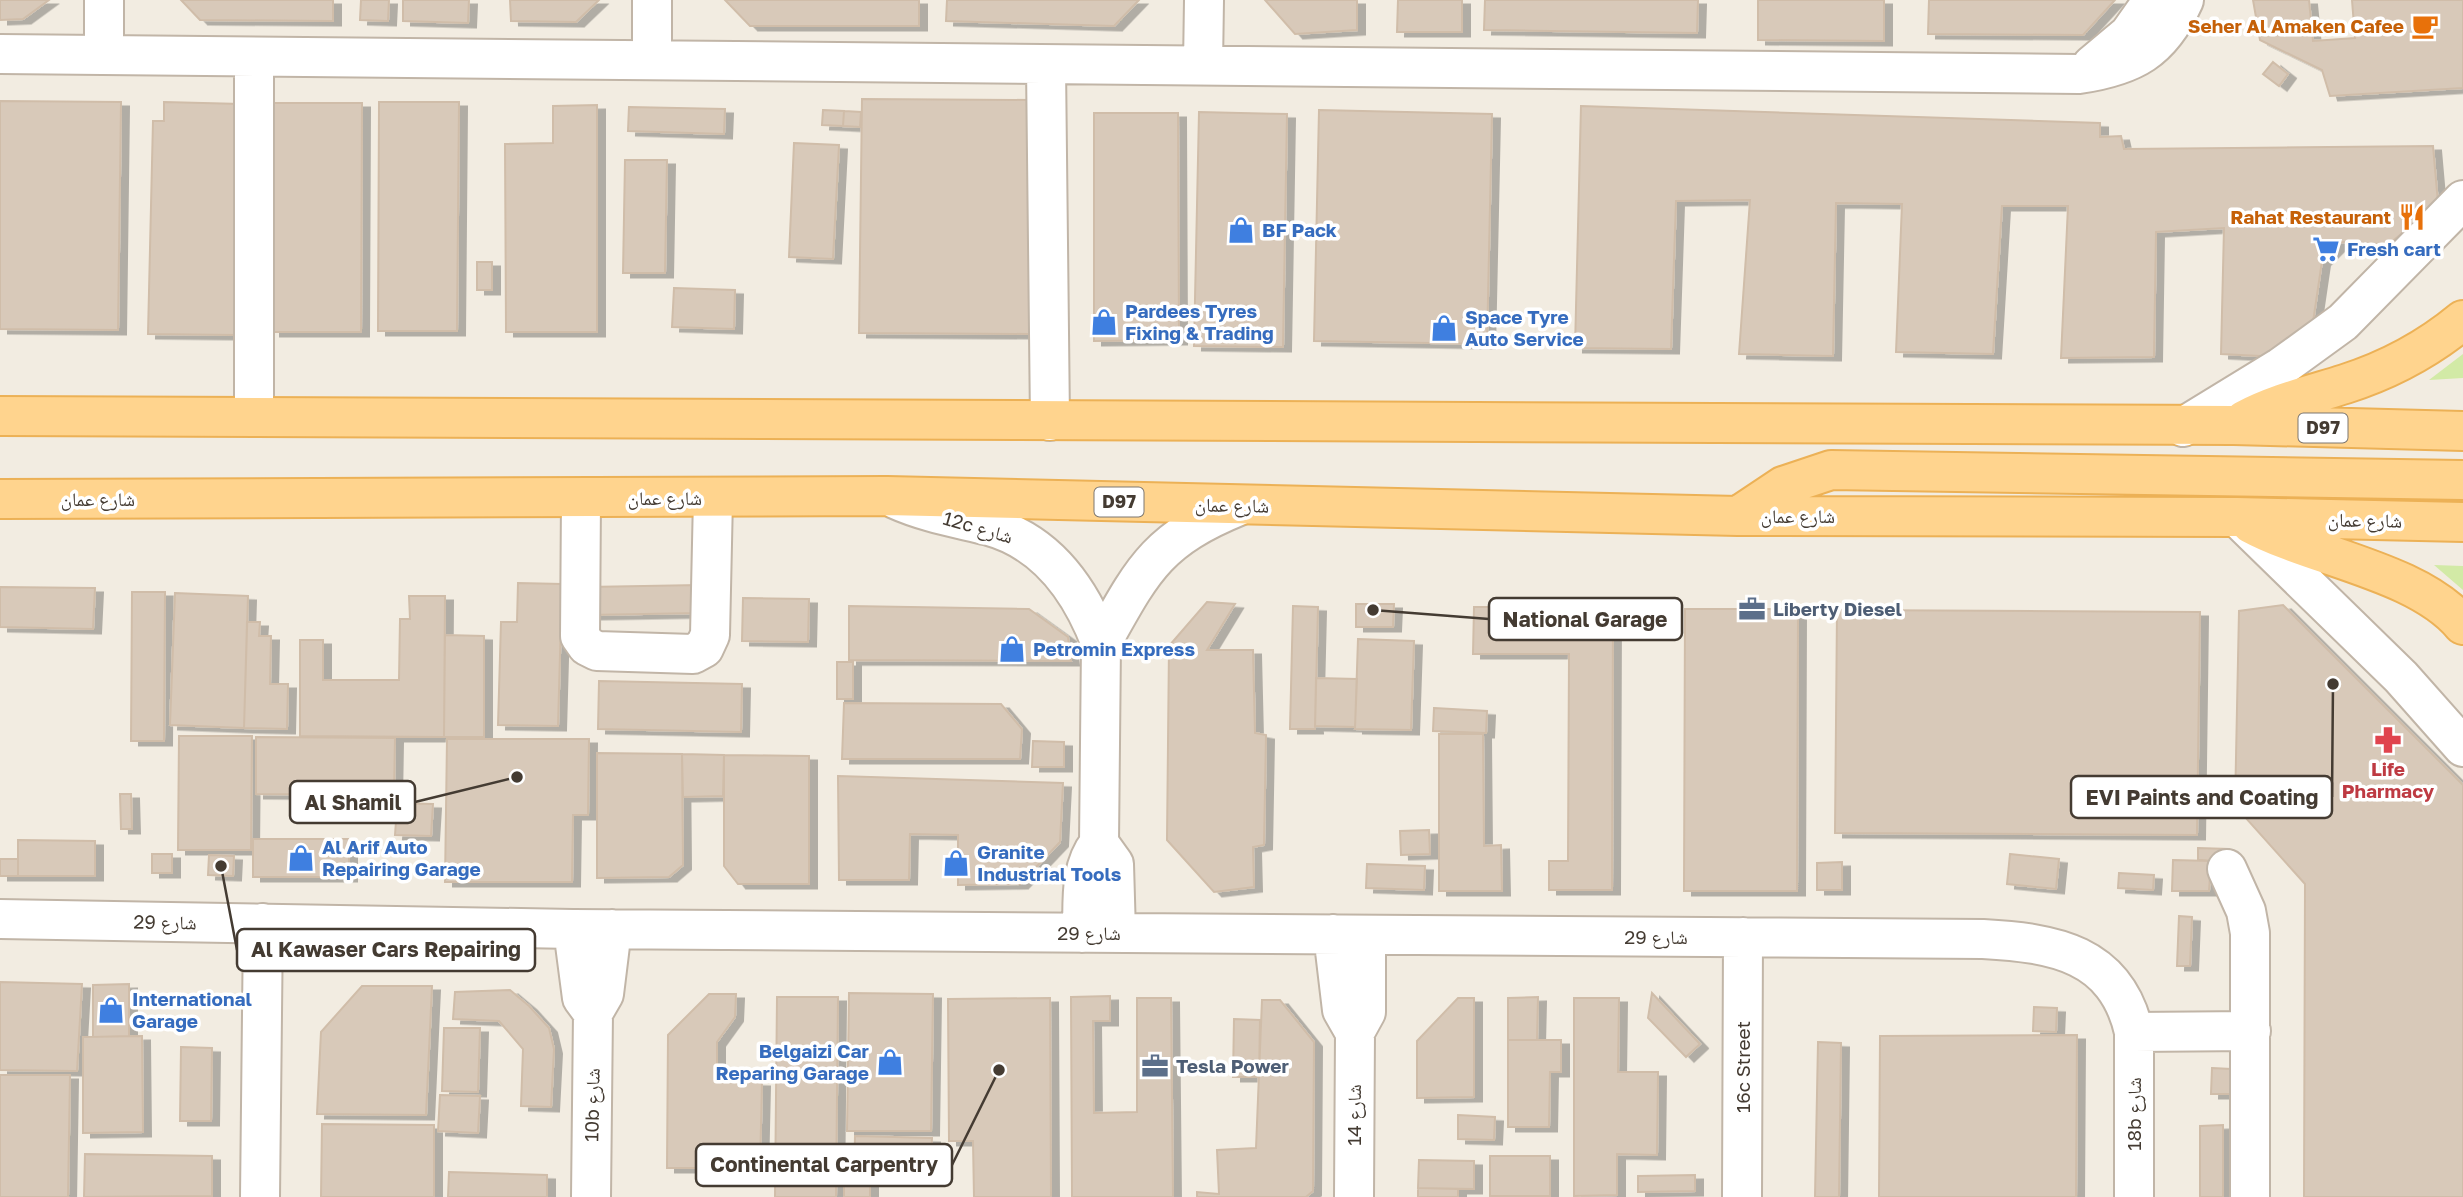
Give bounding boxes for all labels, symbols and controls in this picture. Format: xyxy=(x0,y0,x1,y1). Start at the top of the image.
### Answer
cafe icon: Seher Al Amaken Cafee xyxy=(2410,11,2440,41)
place label: Seher Al Amaken Cafee xyxy=(2188,14,2404,37)
restaurant icon: Rahat Restaurant xyxy=(2397,202,2427,232)
place label: Rahat Restaurant xyxy=(2230,205,2391,228)
shop icon: BF Pack xyxy=(1226,215,1256,245)
place label: BF Pack xyxy=(1262,218,1337,241)
supermarket icon: Fresh cart xyxy=(2311,234,2341,264)
place label: Fresh cart xyxy=(2347,237,2441,260)
place label: Pardees Tyres Fixing & Trading xyxy=(1125,299,1274,344)
place label: Space Tyre Auto Service xyxy=(1465,305,1584,350)
shop icon: Pardees Tyres Fixing & Trading xyxy=(1089,307,1119,337)
shop icon: Space Tyre Auto Service xyxy=(1429,313,1459,343)
road number: D97 xyxy=(2298,414,2348,442)
street label: شارع عمان xyxy=(628,486,702,510)
street label: شارع عمان xyxy=(61,487,135,511)
road number: D97 xyxy=(1094,488,1144,516)
street label: شارع عمان xyxy=(1195,492,1269,518)
street label: شارع عمان xyxy=(1761,504,1835,528)
street label: 12c شارع xyxy=(940,506,1016,548)
street label: شارع عمان xyxy=(2328,507,2402,533)
office icon: Liberty Diesel xyxy=(1737,594,1767,624)
place label: Liberty Diesel xyxy=(1773,597,1902,620)
callout: National Garage xyxy=(1489,598,1682,640)
text: National Garage xyxy=(1502,606,1668,632)
shop icon: Petromin Express xyxy=(997,634,1027,664)
place label: Petromin Express xyxy=(1033,637,1195,660)
pharmacy icon: Life Pharmacy xyxy=(2373,725,2403,755)
place label: Life Pharmacy xyxy=(2342,757,2435,802)
callout: EVI Paints and Coating xyxy=(2071,776,2332,818)
callout: Al Shamil xyxy=(290,781,415,823)
text: EVI Paints and Coating xyxy=(2086,784,2318,810)
text: Al Shamil xyxy=(304,789,402,815)
place label: Al Arif Auto Repairing Garage xyxy=(322,835,481,880)
place label: Granite Industrial Tools xyxy=(977,840,1122,885)
shop icon: Al Arif Auto Repairing Garage xyxy=(286,843,316,873)
shop icon: Granite Industrial Tools xyxy=(941,848,971,878)
street label: شارع 29 xyxy=(133,909,197,935)
street label: شارع 29 xyxy=(1057,921,1121,945)
street label: شارع 29 xyxy=(1624,925,1688,949)
callout: Al Kawaser Cars Repairing xyxy=(237,929,535,971)
text: Al Kawaser Cars Repairing xyxy=(251,936,521,962)
place label: International Garage xyxy=(132,987,252,1032)
shop icon: International Garage xyxy=(96,995,126,1025)
street label: 16c Street xyxy=(1731,1021,1754,1113)
place label: Belgaizi Car Reparing Garage xyxy=(716,1039,870,1084)
shop icon: Belgaizi Car Reparing Garage xyxy=(875,1047,905,1077)
office icon: Tesla Power xyxy=(1140,1051,1170,1081)
place label: Tesla Power xyxy=(1176,1054,1290,1077)
street label: 10b شارع xyxy=(579,1068,605,1142)
street label: 18b شارع xyxy=(2122,1077,2146,1151)
street label: شارع 14 xyxy=(1342,1084,1366,1146)
callout: Continental Carpentry xyxy=(696,1144,952,1186)
text: Continental Carpentry xyxy=(710,1151,938,1177)

